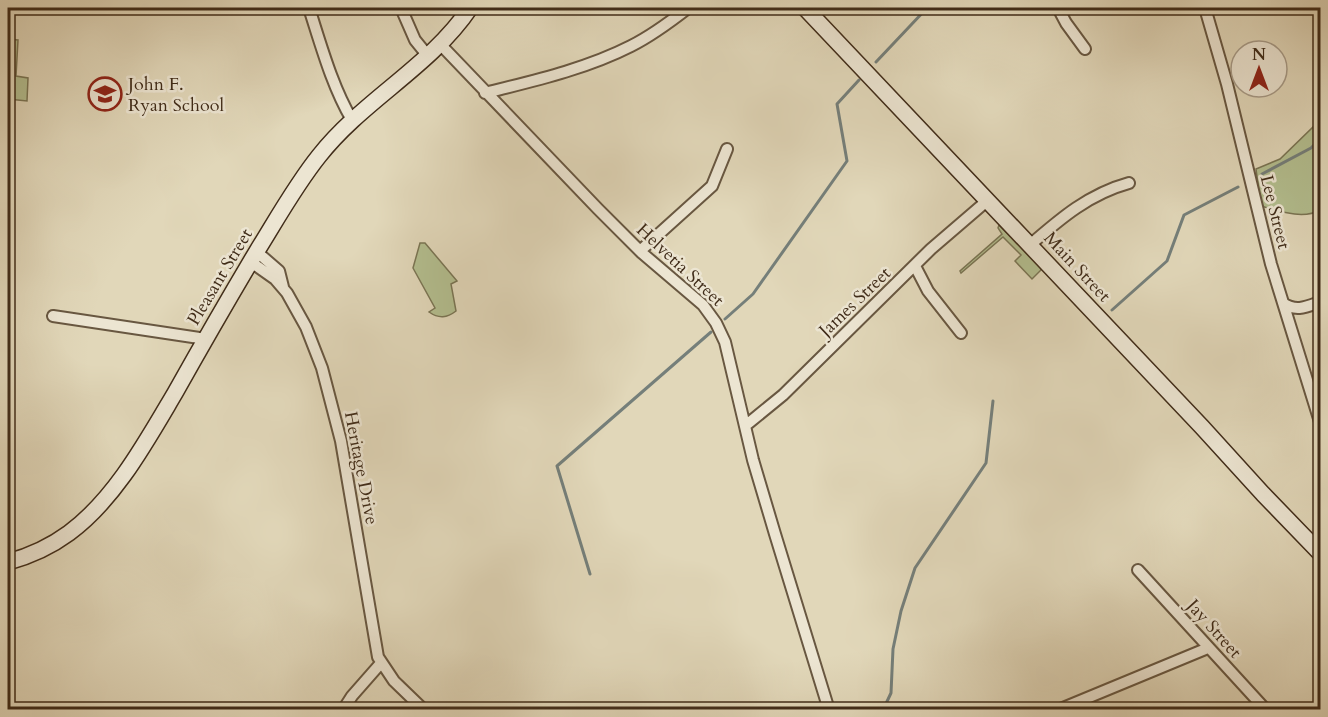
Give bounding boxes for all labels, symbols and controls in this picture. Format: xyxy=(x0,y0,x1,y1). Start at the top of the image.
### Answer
north arrow xyxy=(1229,39,1289,99)
text: N xyxy=(1252,44,1266,66)
place label: John F. Ryan School xyxy=(125,72,224,118)
school or university icon: John F. Ryan School xyxy=(87,76,123,112)
street label: Lee Street xyxy=(1254,172,1296,252)
street label: Helvetia Street xyxy=(631,218,730,312)
street label: Pleasant Street xyxy=(181,224,259,330)
street label: Main Street xyxy=(1038,226,1116,308)
street label: James Street xyxy=(811,261,897,345)
street label: Heritage Drive xyxy=(338,409,384,527)
street label: Jay Street xyxy=(1179,592,1247,664)

